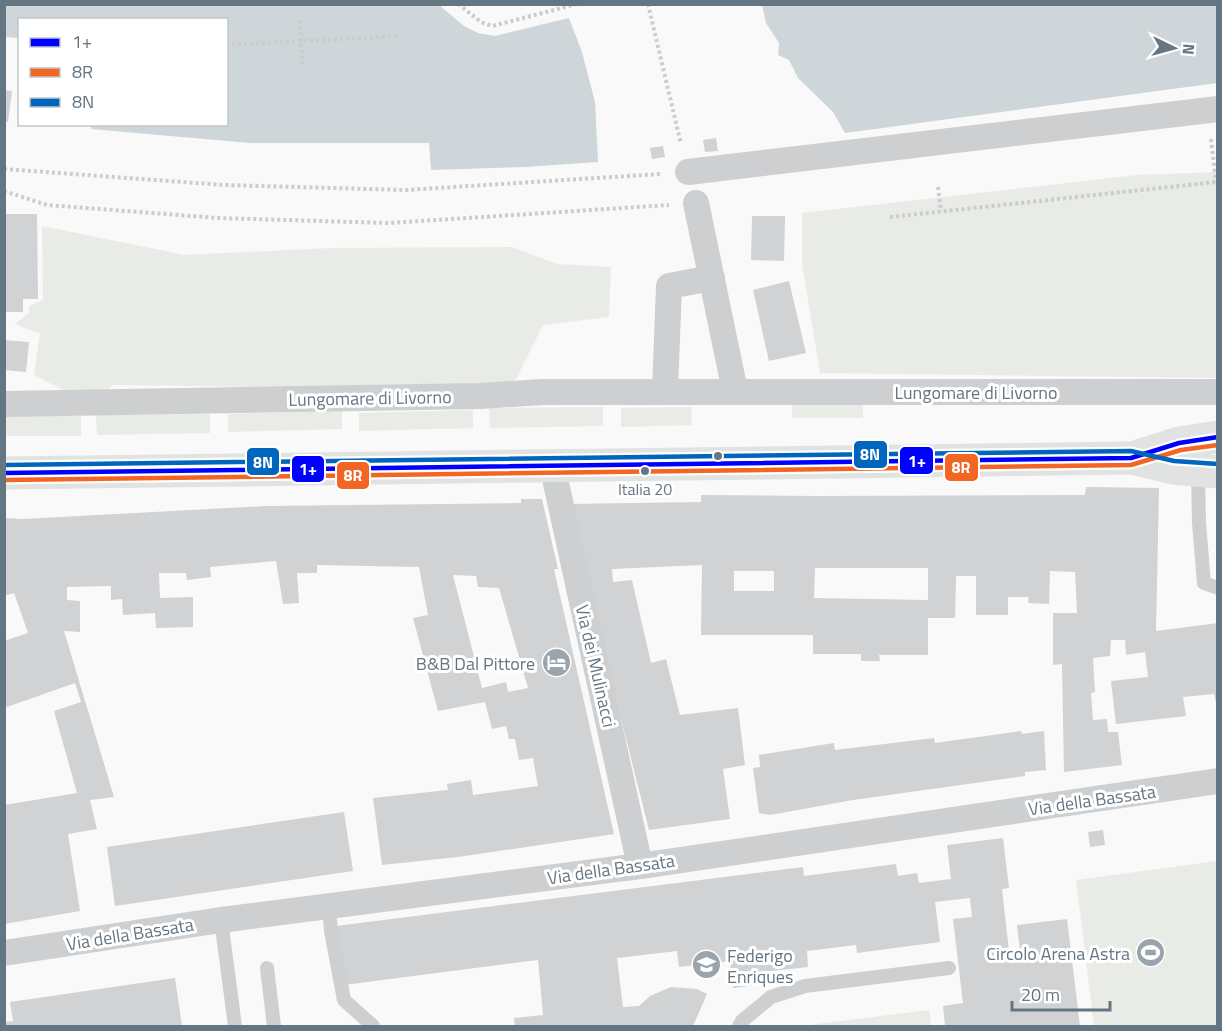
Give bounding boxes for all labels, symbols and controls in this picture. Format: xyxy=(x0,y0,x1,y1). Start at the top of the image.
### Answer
legend xyxy=(18,18,228,126)
north arrow xyxy=(1144,18,1204,78)
text: 1+ xyxy=(72,28,92,55)
text: N xyxy=(1177,43,1201,56)
text: 8R xyxy=(72,58,93,85)
text: 8N xyxy=(72,88,94,115)
street label: Lungomare di Livorno xyxy=(894,379,1058,406)
street label: Lungomare di Livorno xyxy=(288,383,452,413)
line badge: 8N xyxy=(853,440,888,469)
text: 8N xyxy=(860,442,880,466)
line badge: 1+ xyxy=(899,446,934,475)
line badge: 8N xyxy=(246,447,280,476)
text: 1+ xyxy=(908,449,926,473)
text: 8N xyxy=(253,450,273,474)
unlabelled marker xyxy=(712,450,724,462)
line badge: 8R xyxy=(944,453,979,482)
line badge: 1+ xyxy=(291,455,325,483)
text: 8R xyxy=(952,455,971,479)
text: 1+ xyxy=(299,457,317,481)
line badge: 8R xyxy=(336,461,370,490)
text: 8R xyxy=(344,463,363,487)
marker: Italia 20 xyxy=(639,465,651,477)
place label: Italia 20 xyxy=(618,477,672,501)
street label: Via dei Mulinacci xyxy=(569,602,623,730)
hotel icon: B&B Dal Pittore xyxy=(540,647,572,679)
place label: B&B Dal Pittore xyxy=(416,650,535,677)
street label: Via della Bassata xyxy=(1026,778,1158,822)
street label: Via della Bassata xyxy=(545,847,677,891)
street label: Via della Bassata xyxy=(64,911,196,957)
sports icon: Circolo Arena Astra xyxy=(1135,937,1167,969)
place label: Circolo Arena Astra xyxy=(986,940,1130,967)
place label: Federigo Enriques xyxy=(727,942,793,990)
school or university icon: Federigo Enriques xyxy=(690,949,722,981)
scale bar xyxy=(1012,974,1110,1012)
text: 20 m xyxy=(1021,981,1060,1008)

